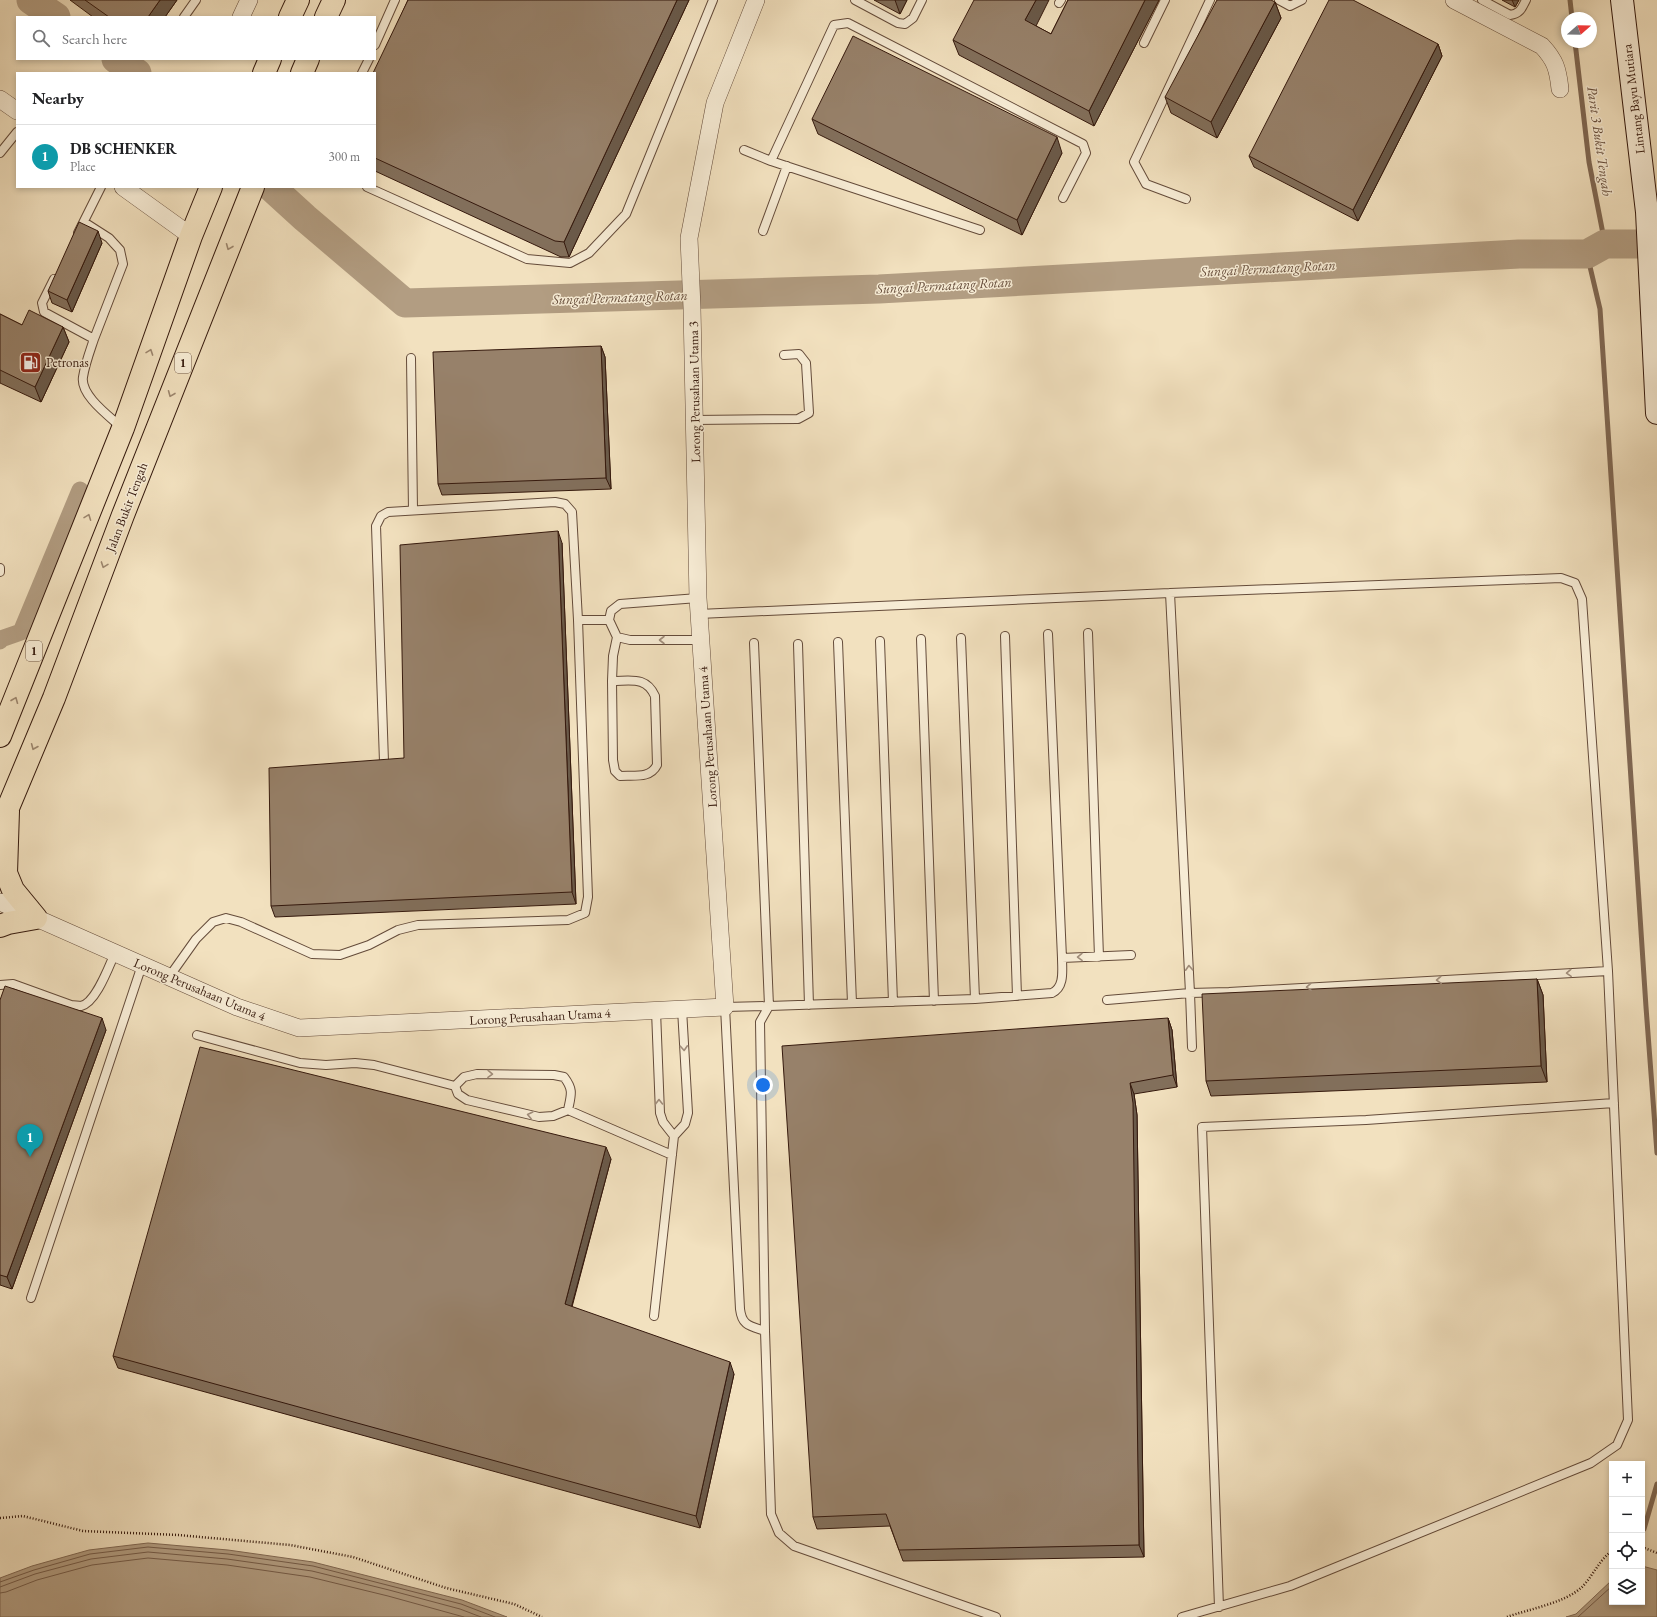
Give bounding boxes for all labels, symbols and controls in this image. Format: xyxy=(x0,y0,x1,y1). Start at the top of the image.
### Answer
north arrow xyxy=(1561,12,1597,48)
search box xyxy=(16,16,376,60)
icon: search xyxy=(30,27,52,49)
text: Search here xyxy=(62,29,127,48)
street label: Lintang Bayu Mutiara xyxy=(1618,42,1649,155)
water label: Parit 3 Bukit Tengah xyxy=(1583,85,1617,197)
text: Nearby xyxy=(32,87,84,109)
text: DB SCHENKER xyxy=(70,139,177,158)
text: 1 xyxy=(42,148,48,165)
text: 300 m xyxy=(329,148,360,165)
text: Place xyxy=(70,158,96,175)
one-way arrow xyxy=(226,244,234,251)
water label: Sungai Permatang Rotan xyxy=(1199,255,1336,281)
water label: Sungai Permatang Rotan xyxy=(875,272,1012,298)
water label: Sungai Permatang Rotan xyxy=(551,286,688,308)
street label: Lorong Perusahaan Utama 3 xyxy=(685,321,704,463)
fuel station icon: Petronas xyxy=(17,349,43,375)
one-way arrow xyxy=(145,349,153,356)
road number: 1 xyxy=(175,353,191,373)
place label: Petronas xyxy=(46,354,89,371)
one-way arrow xyxy=(168,390,176,398)
street label: Jalan Bukit Tengah xyxy=(101,460,151,555)
one-way arrow xyxy=(83,513,91,520)
one-way arrow xyxy=(101,561,109,568)
one-way arrow xyxy=(659,636,665,644)
road number: 1 xyxy=(26,641,42,661)
street label: Lorong Perusahaan Utama 4 xyxy=(694,665,721,808)
one-way arrow xyxy=(10,696,18,703)
one-way arrow xyxy=(31,743,39,751)
one-way arrow xyxy=(1077,953,1083,961)
street label: Lorong Perusahaan Utama 4 xyxy=(131,954,269,1025)
one-way arrow xyxy=(1185,965,1194,971)
one-way arrow xyxy=(1566,969,1572,977)
one-way arrow xyxy=(1436,976,1442,985)
one-way arrow xyxy=(1306,983,1312,992)
street label: Lorong Perusahaan Utama 4 xyxy=(469,1004,612,1029)
one-way arrow xyxy=(680,1045,689,1051)
one-way arrow xyxy=(487,1070,493,1078)
your location xyxy=(753,1075,773,1095)
one-way arrow xyxy=(655,1099,664,1105)
one-way arrow xyxy=(527,1111,534,1119)
pin: 1 xyxy=(17,1124,43,1157)
map controls xyxy=(1609,1461,1645,1605)
button: + xyxy=(1609,1461,1645,1497)
button: − xyxy=(1609,1497,1645,1533)
button: locate xyxy=(1609,1533,1645,1569)
button: layers xyxy=(1609,1569,1645,1605)

